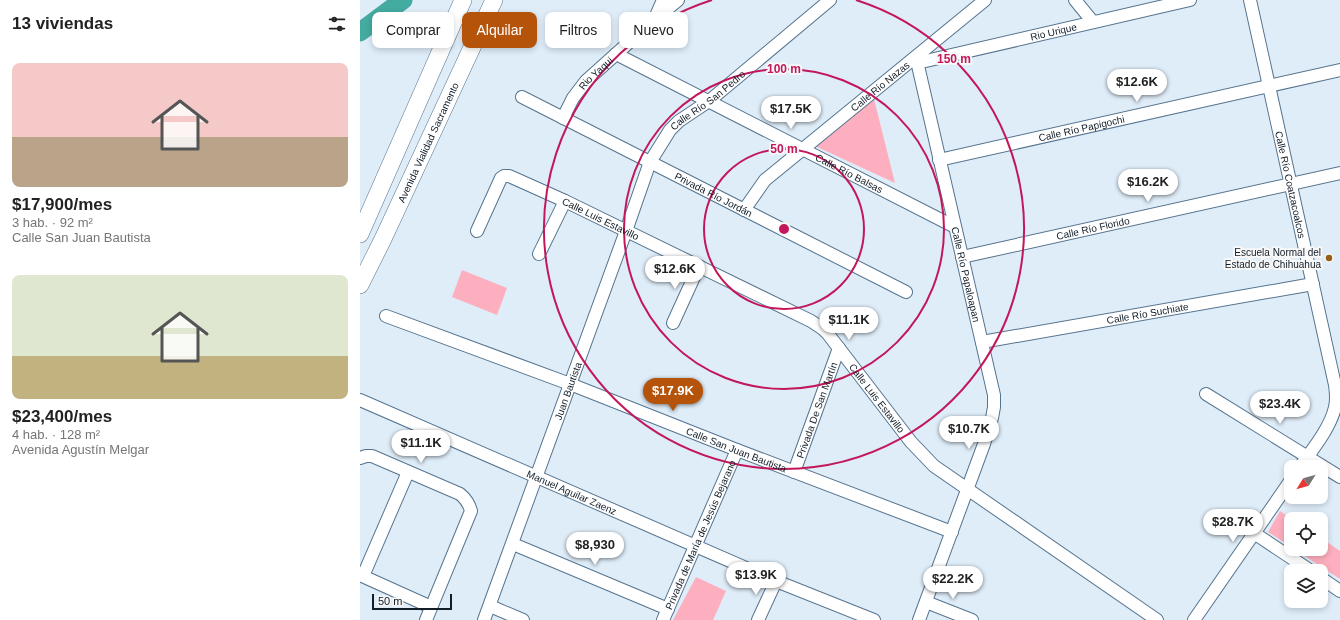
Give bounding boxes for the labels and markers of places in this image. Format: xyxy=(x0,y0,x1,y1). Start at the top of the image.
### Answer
pin: $12.6K xyxy=(1104,69,1170,103)
pin: $17.5K xyxy=(758,96,824,130)
pin: $16.2K xyxy=(1115,169,1181,203)
centre of rings xyxy=(777,222,791,236)
place label: Escuela Normal del Estado de Chihuahua xyxy=(1225,247,1321,270)
marker: Escuela Normal del Estado de Chihuahua xyxy=(1324,253,1334,263)
pin: $12.6K xyxy=(642,256,708,290)
pin: $11.1K xyxy=(816,307,882,341)
pin: $17.9K xyxy=(640,378,706,412)
pin: $23.4K xyxy=(1247,391,1313,425)
pin: $10.7K xyxy=(936,416,1002,450)
pin: $11.1K xyxy=(388,430,454,464)
pin: $28.7K xyxy=(1200,509,1266,543)
pin: $8,930 xyxy=(562,532,628,566)
pin: $13.9K xyxy=(723,562,789,596)
pin: $22.2K xyxy=(920,566,986,600)

